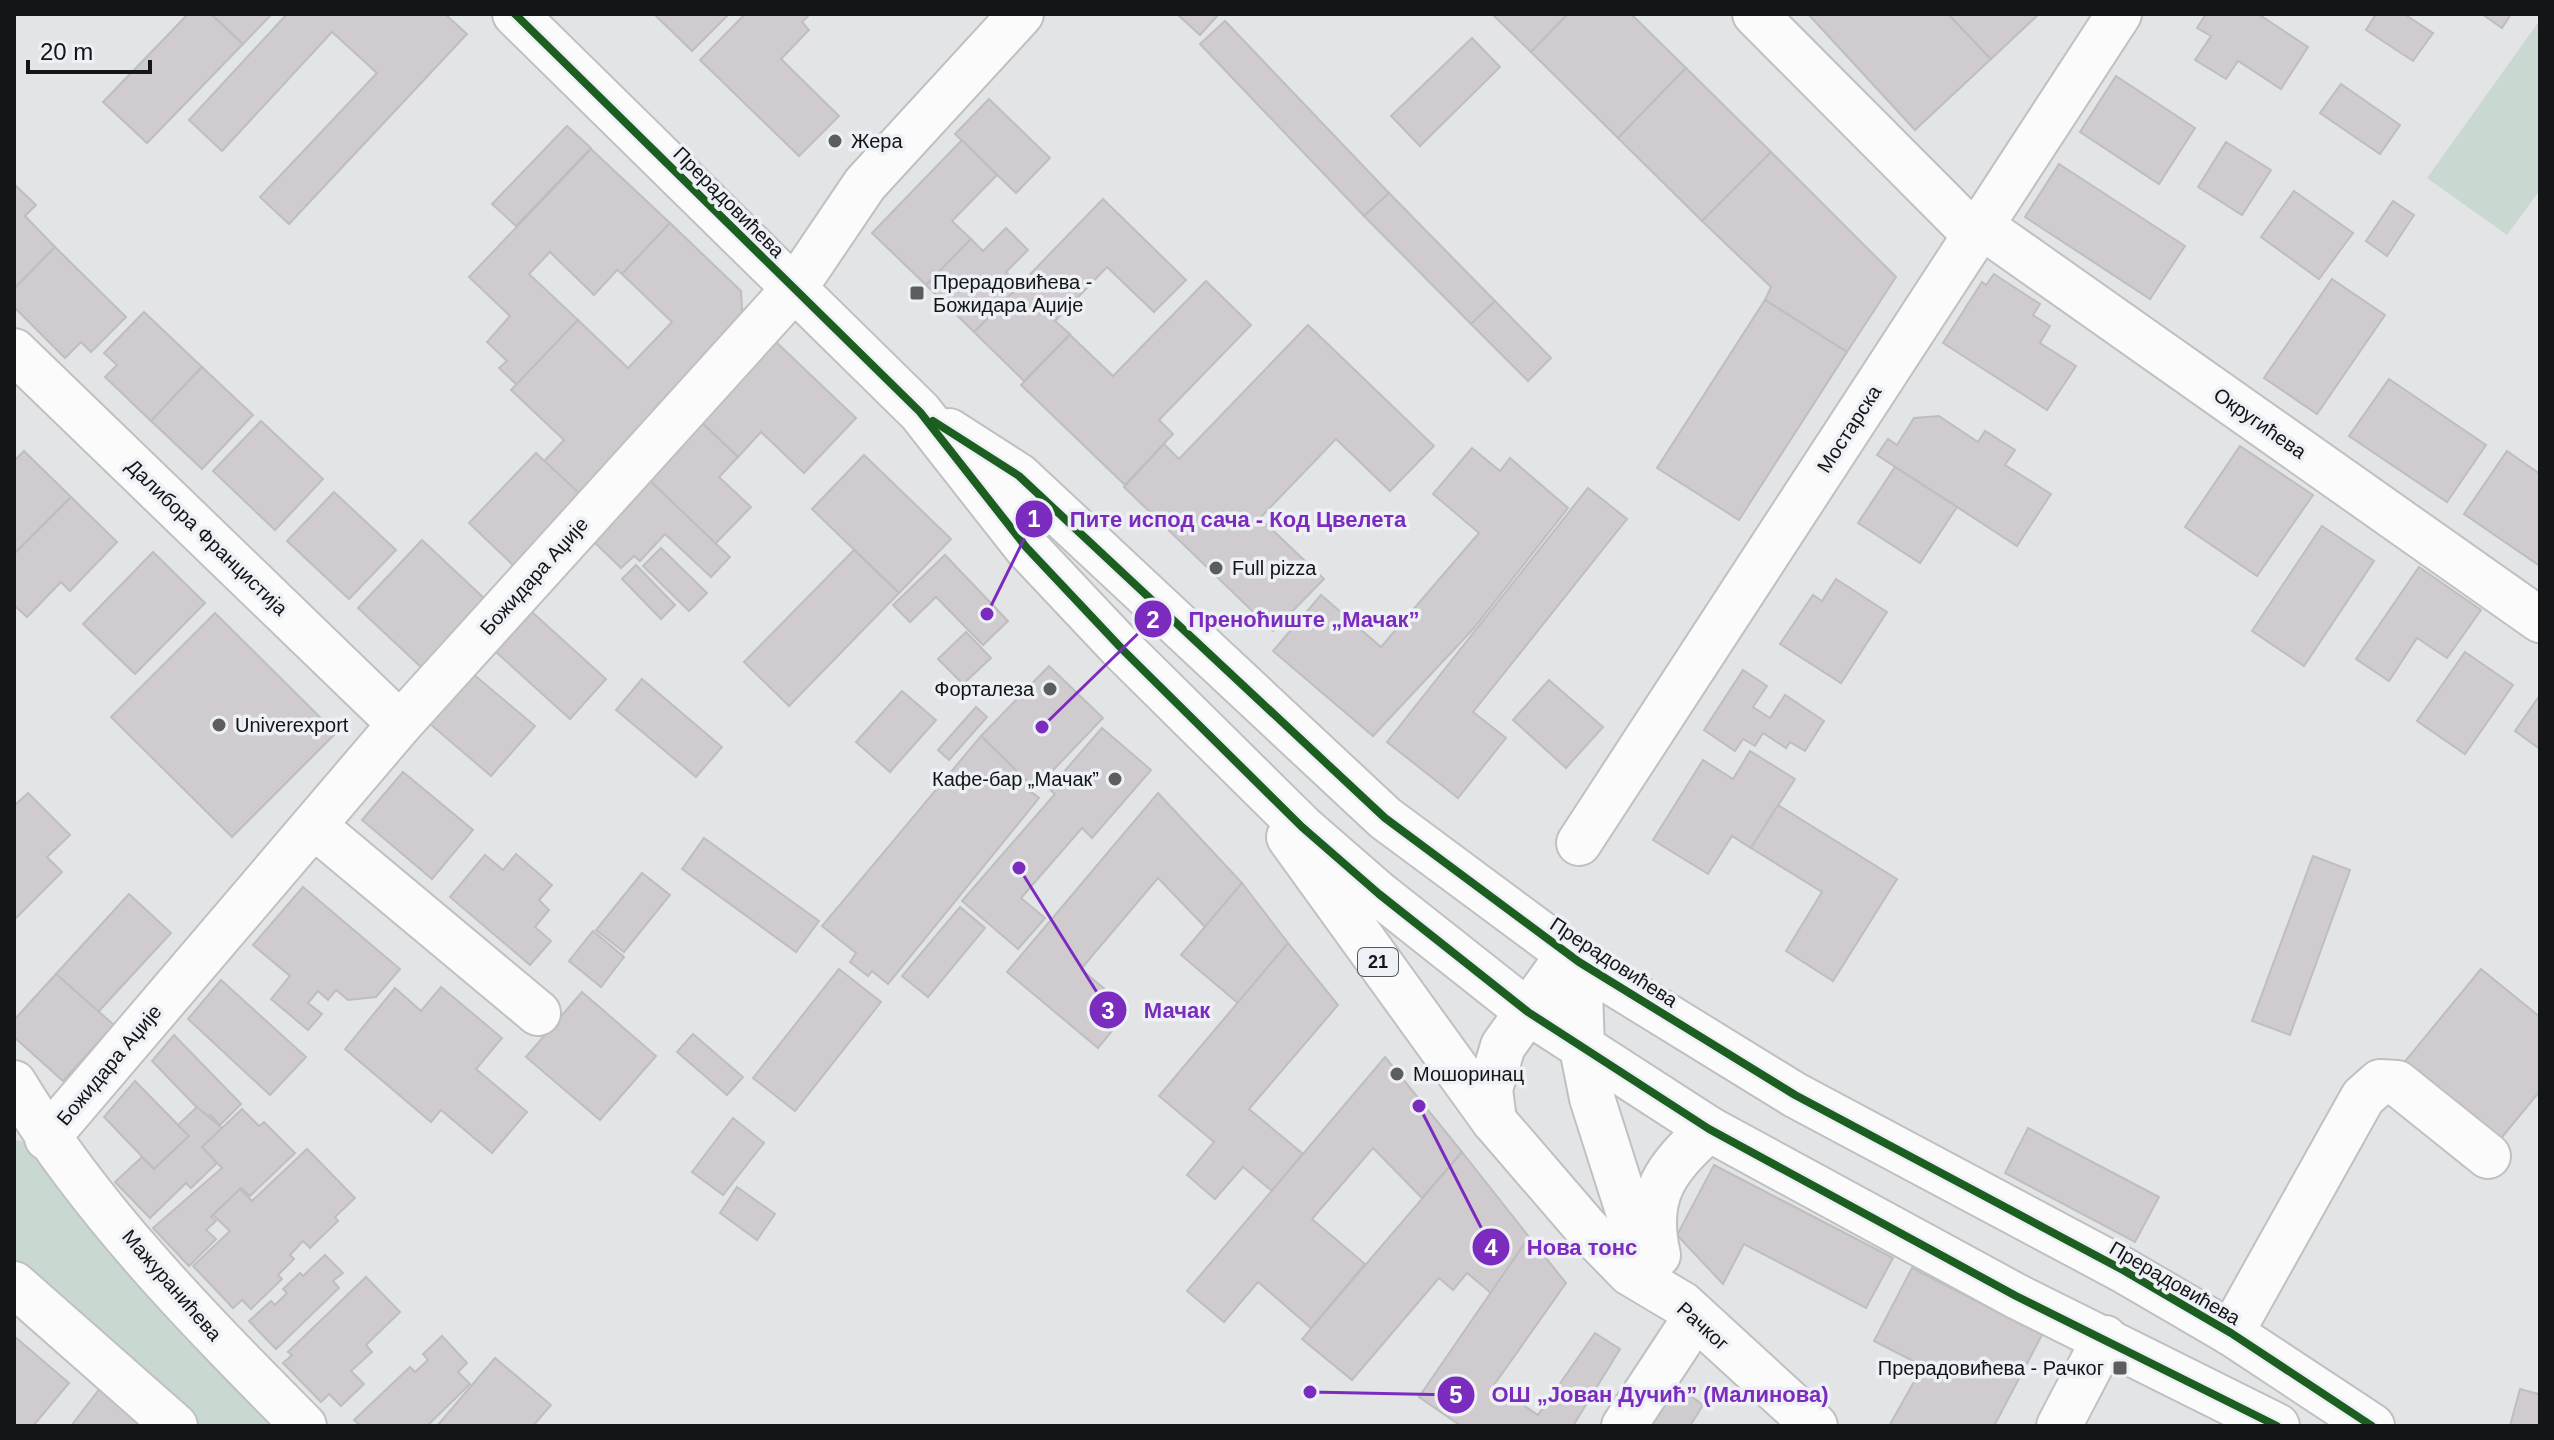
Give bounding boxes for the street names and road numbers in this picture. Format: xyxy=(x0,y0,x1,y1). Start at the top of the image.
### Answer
street label: Прерадовићева xyxy=(669,142,789,262)
street label: Мостарска xyxy=(1813,381,1886,477)
street label: Округићева xyxy=(2210,383,2311,463)
street label: Далибора Францистија xyxy=(122,454,293,620)
street label: Божидара Аџије xyxy=(476,513,592,639)
street label: Прерадовићева xyxy=(1546,913,1682,1012)
road number: 21 xyxy=(1358,948,1398,976)
street label: Божидара Аџије xyxy=(52,1000,166,1130)
street label: Мажуранићева xyxy=(118,1225,227,1346)
street label: Прерадовићева xyxy=(2106,1237,2245,1330)
street label: Рачког xyxy=(1673,1297,1733,1355)

